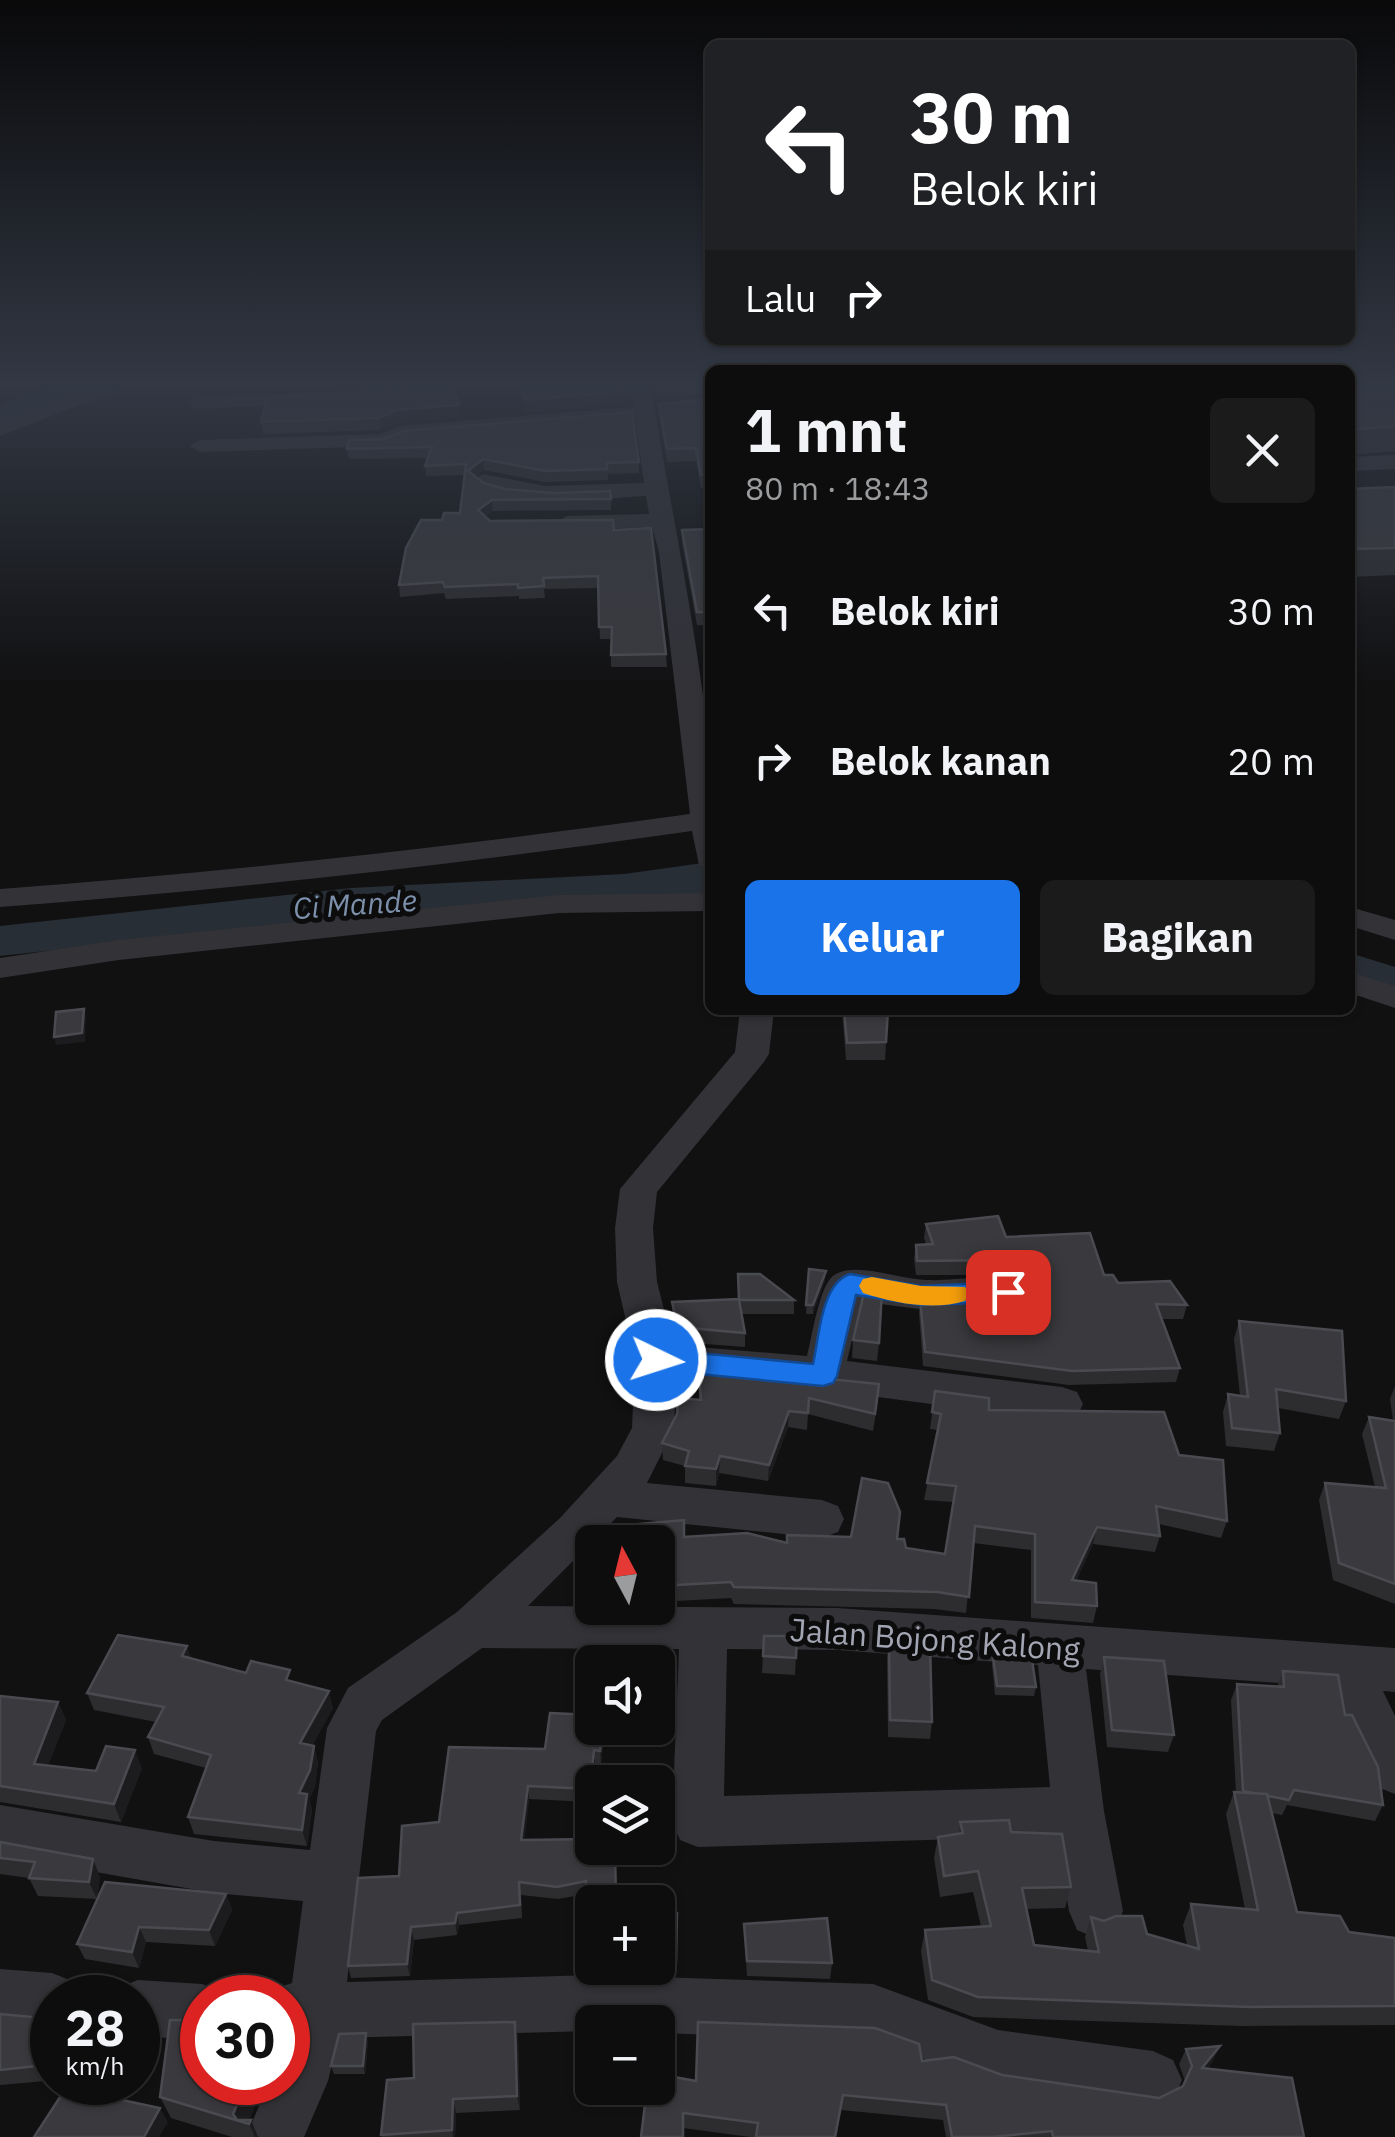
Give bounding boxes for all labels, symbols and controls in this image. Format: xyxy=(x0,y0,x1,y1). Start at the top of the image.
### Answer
text: 30 m xyxy=(910,71,1073,162)
icon: left xyxy=(745,80,875,210)
text: Belok kiri xyxy=(910,159,1099,217)
icon: right xyxy=(836,270,891,325)
text: Lalu xyxy=(745,273,816,322)
text: 1 mnt xyxy=(745,390,908,469)
button: close xyxy=(1210,398,1315,503)
text: 80 m · 18:43 xyxy=(745,467,931,509)
icon: left xyxy=(745,583,800,638)
text: Belok kiri xyxy=(830,586,1000,635)
text: 30 m xyxy=(1227,586,1315,635)
icon: right xyxy=(745,733,800,788)
text: Belok kanan xyxy=(830,736,1051,785)
text: 20 m xyxy=(1227,736,1315,785)
water label: Ci Mande xyxy=(292,880,418,927)
button: Keluar xyxy=(745,880,1020,995)
button: Bagikan xyxy=(1040,880,1315,995)
pin xyxy=(966,1250,1051,1335)
icon: arrive xyxy=(981,1265,1036,1320)
position arrow xyxy=(604,1308,708,1412)
north arrow xyxy=(575,1525,675,1625)
map controls xyxy=(575,1525,675,2105)
street label: Jalan Bojong Kalong xyxy=(789,1608,1082,1670)
button: sound xyxy=(575,1645,675,1745)
button: layers xyxy=(575,1765,675,1865)
button: + xyxy=(575,1885,675,1985)
speed limit sign: 30 xyxy=(180,1975,310,2105)
text: 28 xyxy=(65,1995,125,2060)
button: − xyxy=(575,2005,675,2105)
text: km/h xyxy=(66,2049,124,2082)

